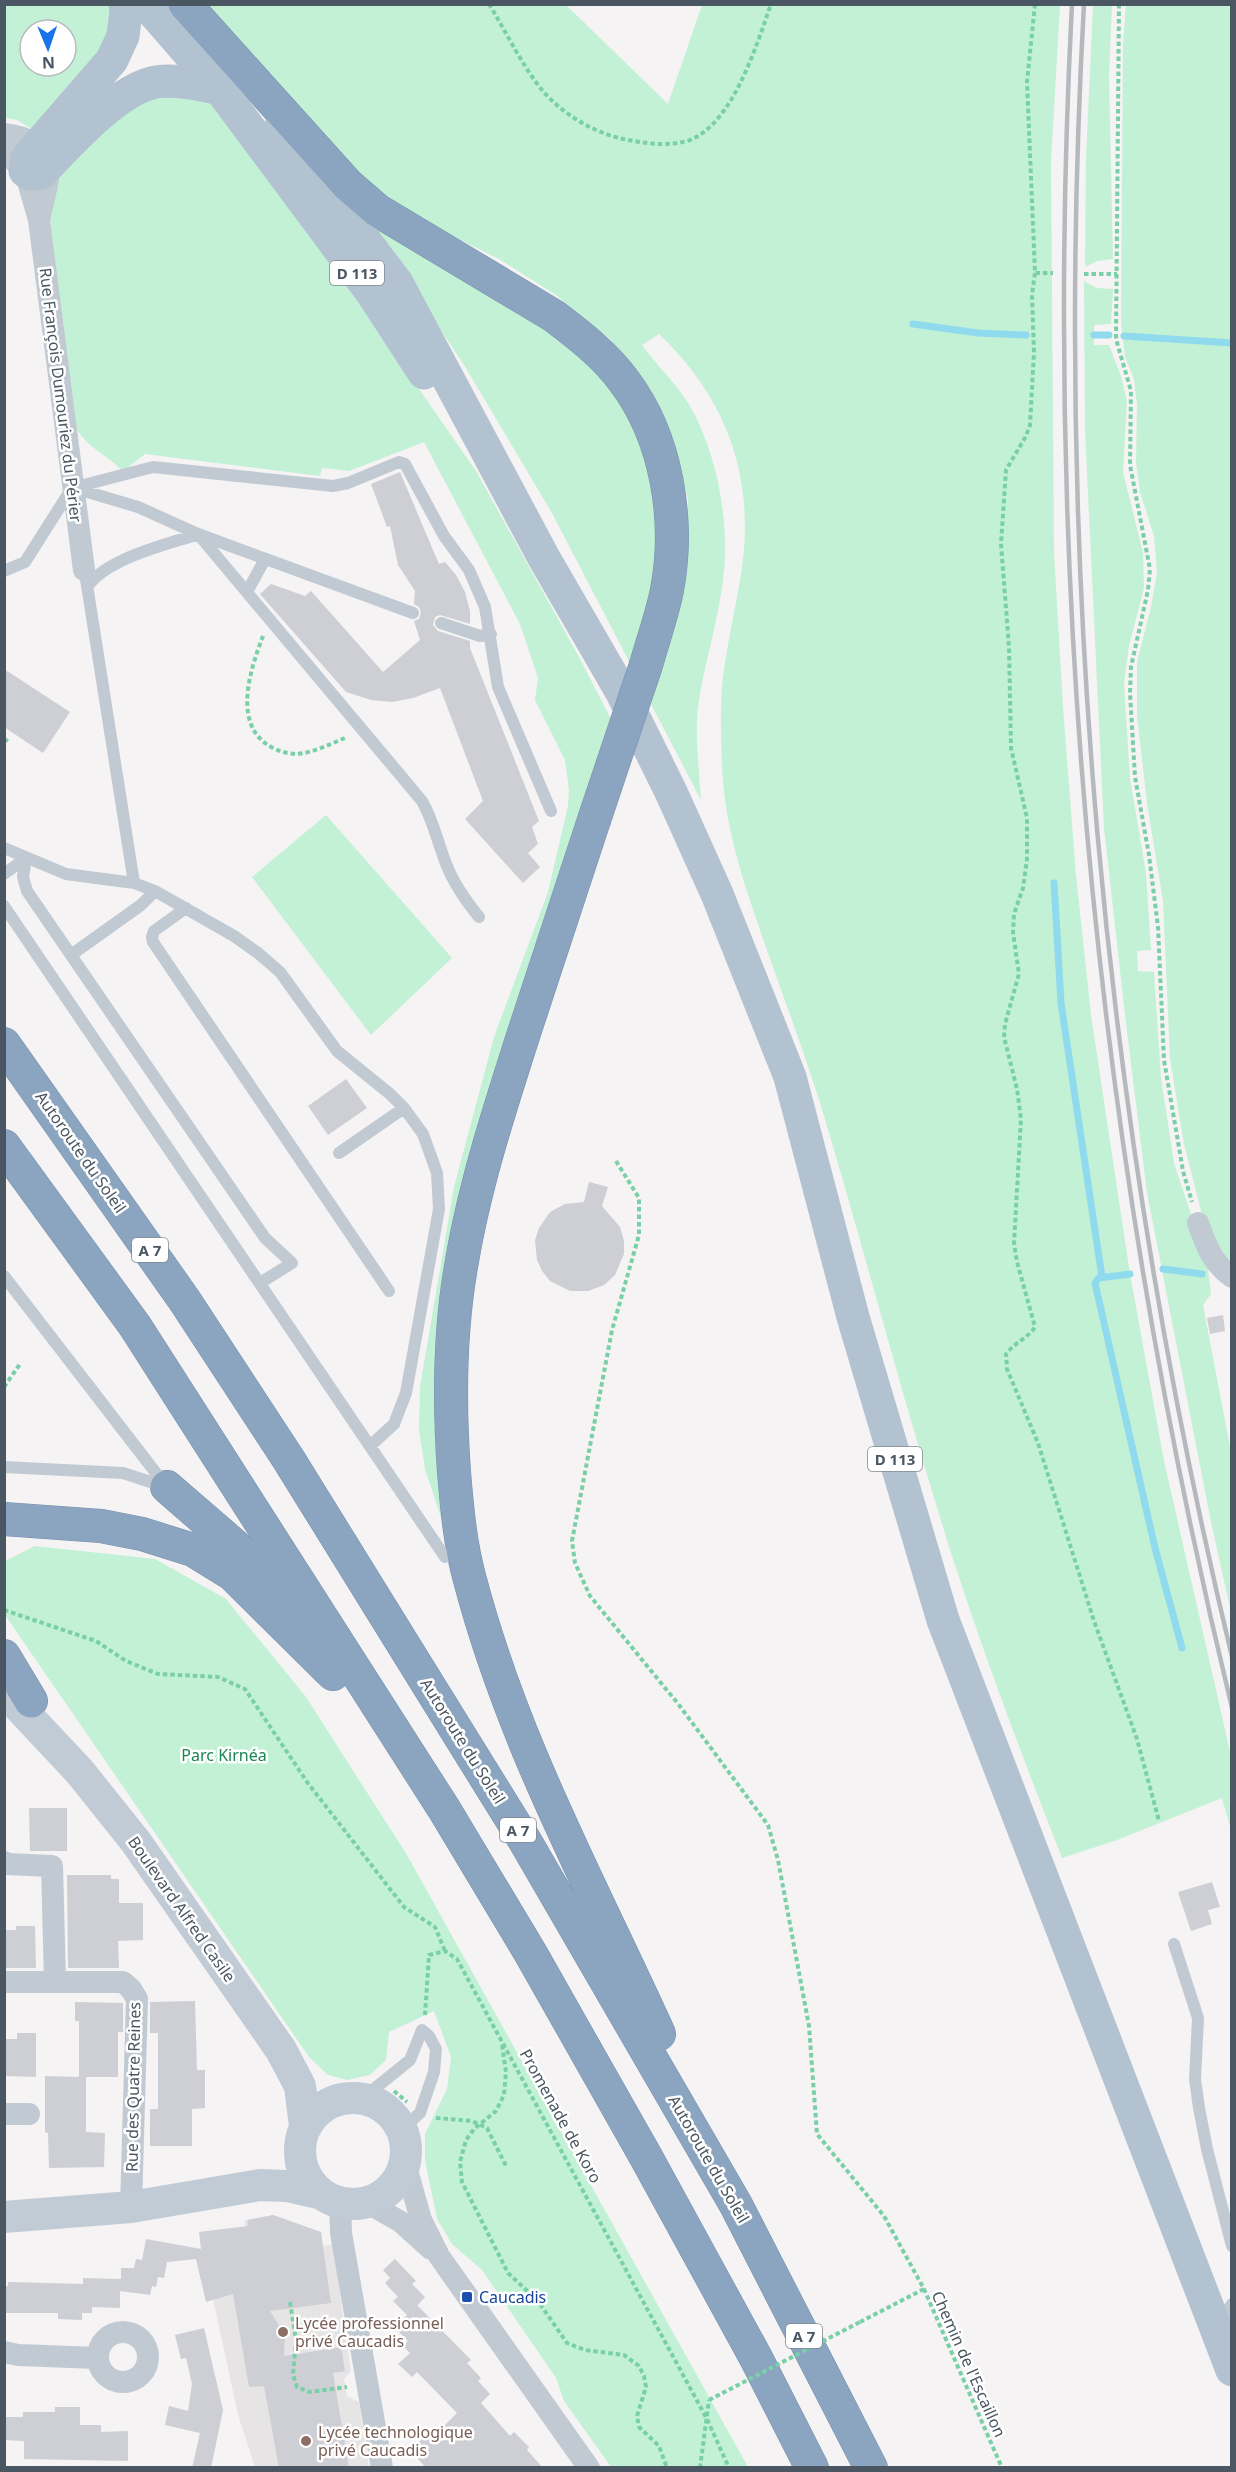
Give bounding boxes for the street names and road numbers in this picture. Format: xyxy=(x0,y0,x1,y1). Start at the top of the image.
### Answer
road number: D 113 xyxy=(330,261,384,285)
street label: Rue François Dumouriez du Périer xyxy=(34,267,88,524)
street label: Autoroute du Soleil xyxy=(31,1087,131,1217)
road number: A 7 xyxy=(132,1238,168,1262)
road number: D 113 xyxy=(868,1447,922,1471)
street label: Autoroute du Soleil xyxy=(415,1674,511,1808)
road number: A 7 xyxy=(500,1818,536,1842)
street label: Boulevard Alfred Casile xyxy=(123,1832,241,1986)
street label: Rue des Quatre Reines xyxy=(121,2002,145,2172)
street label: Promenade de Koro xyxy=(515,2045,607,2187)
street label: Autoroute du Soleil xyxy=(663,2091,755,2227)
street label: Chemin de l'Escaillon xyxy=(927,2287,1011,2441)
road number: A 7 xyxy=(786,2324,822,2348)

